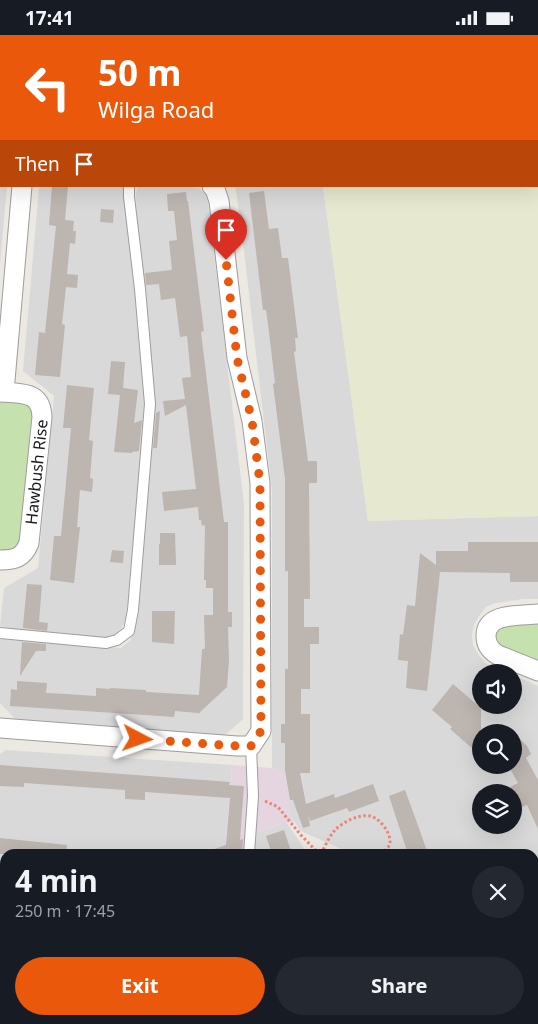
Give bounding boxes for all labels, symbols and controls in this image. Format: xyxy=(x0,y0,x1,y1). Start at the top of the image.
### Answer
text: 17:41 xyxy=(25,5,74,31)
text: 50 m xyxy=(98,49,181,96)
icon: left xyxy=(15,55,80,120)
text: Wilga Road xyxy=(98,94,214,124)
icon: arrive xyxy=(70,150,98,178)
text: Then xyxy=(15,151,60,177)
pin xyxy=(205,209,247,260)
icon: arrive xyxy=(212,216,240,244)
street label: Hawbush Rise xyxy=(20,418,53,526)
map controls xyxy=(472,664,522,834)
button: sound xyxy=(472,664,522,714)
position arrow xyxy=(111,712,163,764)
button: search xyxy=(472,724,522,774)
button: layers xyxy=(472,784,522,834)
text: 4 min xyxy=(15,860,98,901)
button: close xyxy=(472,866,524,918)
text: 250 m · 17:45 xyxy=(15,900,115,922)
button: Exit xyxy=(15,957,265,1015)
button: Share xyxy=(275,957,524,1015)

